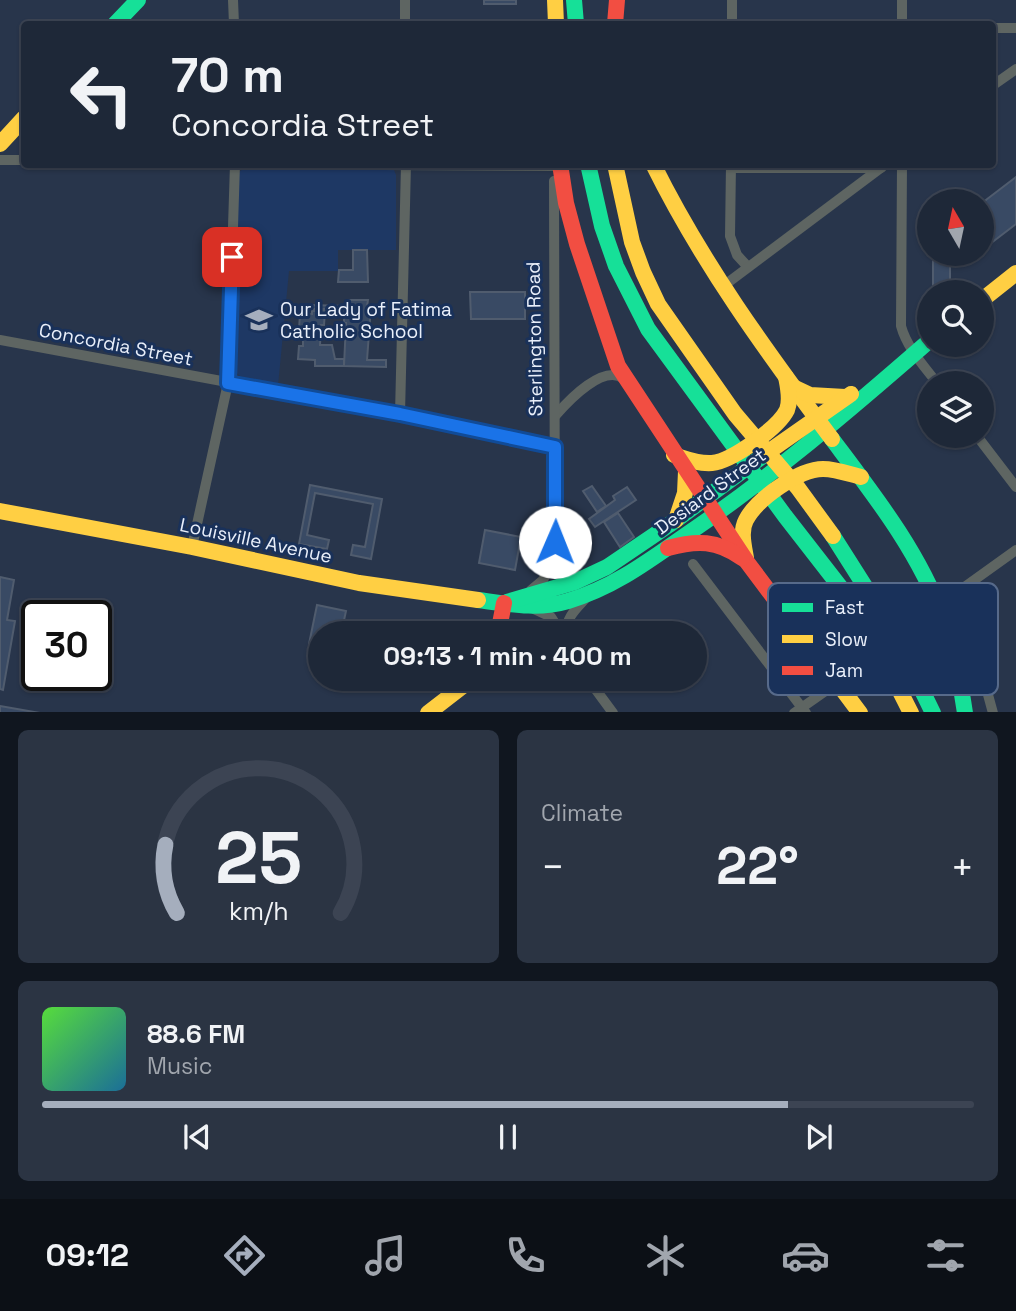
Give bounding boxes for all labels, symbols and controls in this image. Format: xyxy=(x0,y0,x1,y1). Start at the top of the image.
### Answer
text: 70 m xyxy=(171,44,284,106)
icon: left xyxy=(56,49,147,140)
text: Concordia Street xyxy=(171,105,434,145)
north arrow xyxy=(917,189,994,266)
map controls xyxy=(917,189,994,448)
pin xyxy=(202,227,262,287)
icon: arrive xyxy=(213,238,251,276)
street label: Sterlington Road xyxy=(521,261,548,417)
button: search xyxy=(917,280,994,357)
place label: Our Lady of Fatima Catholic School xyxy=(280,297,452,344)
school or university icon: Our Lady of Fatima Catholic School xyxy=(244,305,274,335)
street label: Concordia Street xyxy=(37,317,195,372)
button: layers xyxy=(917,371,994,448)
street label: Desiard Street xyxy=(650,443,771,540)
position arrow xyxy=(518,505,592,579)
street label: Louisville Avenue xyxy=(177,512,334,569)
legend xyxy=(768,583,998,695)
text: Fast xyxy=(825,595,865,620)
speed limit sign: 30 xyxy=(21,600,112,691)
text: Slow xyxy=(825,627,868,652)
text: 09:13 · 1 min · 400 m xyxy=(383,639,632,673)
text: Jam xyxy=(825,658,863,683)
text: Climate xyxy=(541,798,623,828)
text: 25 xyxy=(215,811,302,904)
text: 22° xyxy=(716,833,799,899)
text: − xyxy=(541,843,565,891)
text: + xyxy=(950,843,974,891)
text: km/h xyxy=(229,894,288,926)
text: 88.6 FM xyxy=(147,1017,245,1051)
text: Music xyxy=(147,1051,212,1081)
icon: previous xyxy=(178,1118,216,1156)
icon: pause xyxy=(489,1118,527,1156)
icon: next xyxy=(800,1118,838,1156)
icon: directions xyxy=(220,1231,269,1280)
icon: music xyxy=(361,1231,410,1280)
icon: phone xyxy=(501,1231,550,1280)
icon: climate xyxy=(641,1231,690,1280)
icon: car xyxy=(781,1231,830,1280)
icon: filters xyxy=(921,1231,970,1280)
text: 09:12 xyxy=(46,1235,129,1275)

